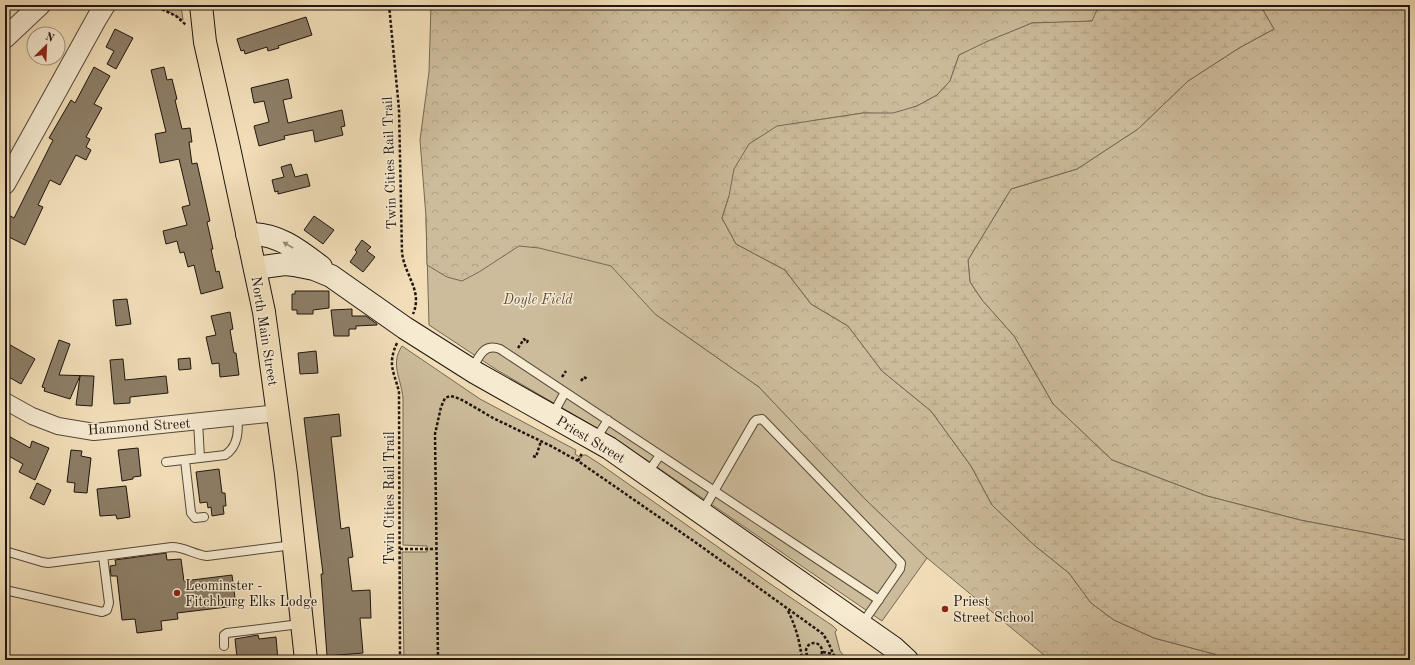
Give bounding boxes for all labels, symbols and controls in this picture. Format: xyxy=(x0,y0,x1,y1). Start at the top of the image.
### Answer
north arrow xyxy=(26,26,66,66)
text: N xyxy=(43,32,56,45)
street label: Twin Cities Rail Trail xyxy=(381,96,399,230)
one-way arrow xyxy=(283,241,294,248)
street label: North Main Street xyxy=(248,275,280,387)
park label: Doyle Field xyxy=(502,293,573,308)
street label: Priest Street xyxy=(554,414,627,466)
street label: Hammond Street xyxy=(87,416,191,438)
street label: Twin Cities Rail Trail xyxy=(383,431,397,565)
place label: Leominster - Fitchburg Elks Lodge xyxy=(185,579,317,609)
marker: Leominster - Fitchburg Elks Lodge xyxy=(172,588,182,598)
place label: Priest Street School xyxy=(953,595,1034,625)
marker: Priest Street School xyxy=(940,604,950,614)

